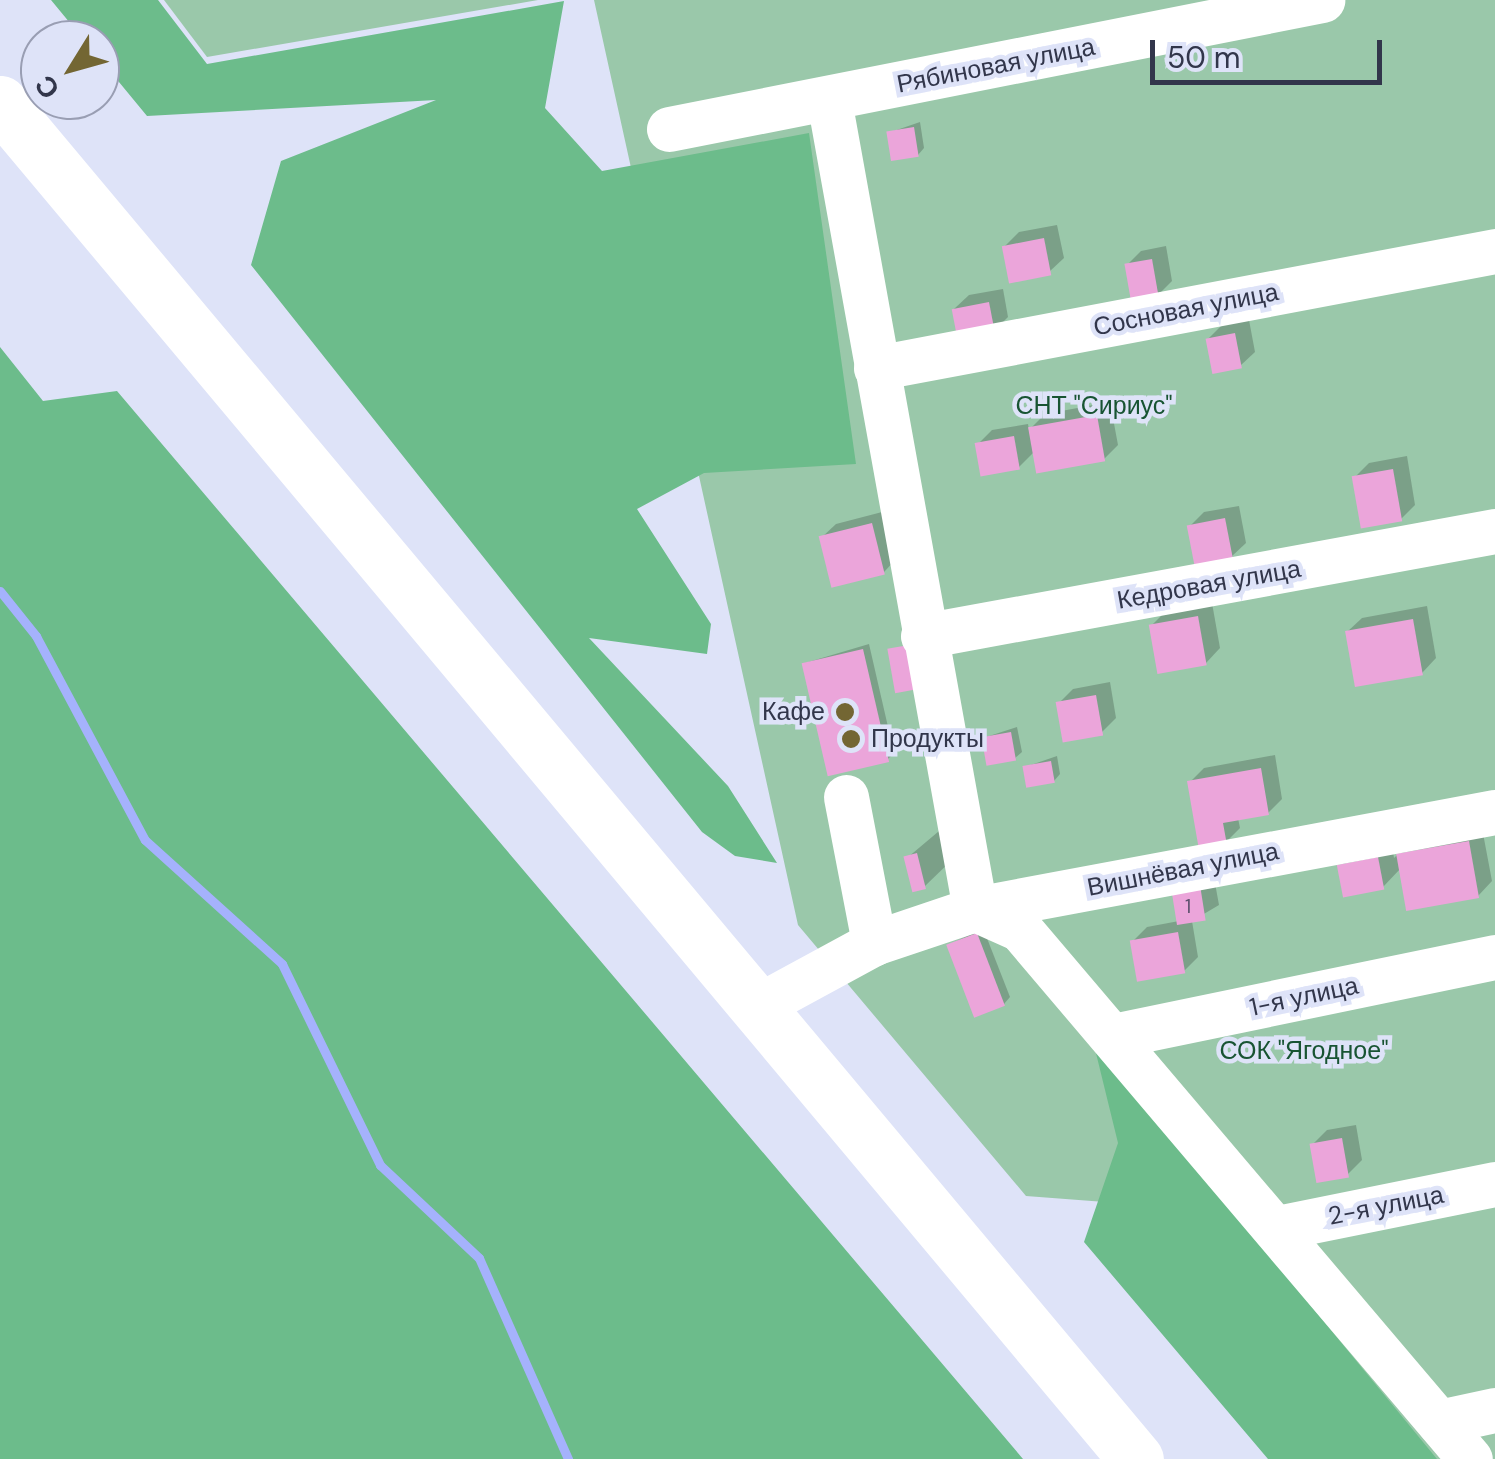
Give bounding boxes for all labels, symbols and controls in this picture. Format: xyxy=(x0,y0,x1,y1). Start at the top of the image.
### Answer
north arrow xyxy=(20,20,120,120)
scale bar xyxy=(1155,20,1388,82)
street label: Рябиновая улица xyxy=(894,32,1098,100)
text: 50 m xyxy=(1167,38,1241,77)
text: С xyxy=(26,68,68,106)
street label: Сосновая улица xyxy=(1091,277,1281,343)
park label: СНТ "Сириус" xyxy=(1015,391,1173,421)
street label: Кедровая улица xyxy=(1115,554,1303,616)
place label: Кафе xyxy=(762,697,825,727)
marker: Кафе xyxy=(834,701,856,723)
place label: Продукты xyxy=(871,724,984,754)
marker: Продукты xyxy=(840,728,862,750)
street label: Вишнёвая улица xyxy=(1085,837,1281,903)
house number: 1 xyxy=(1185,894,1191,918)
street label: 1-я улица xyxy=(1247,971,1361,1023)
park label: СОК "Ягодное" xyxy=(1220,1036,1388,1066)
street label: 2-я улица xyxy=(1326,1180,1446,1232)

